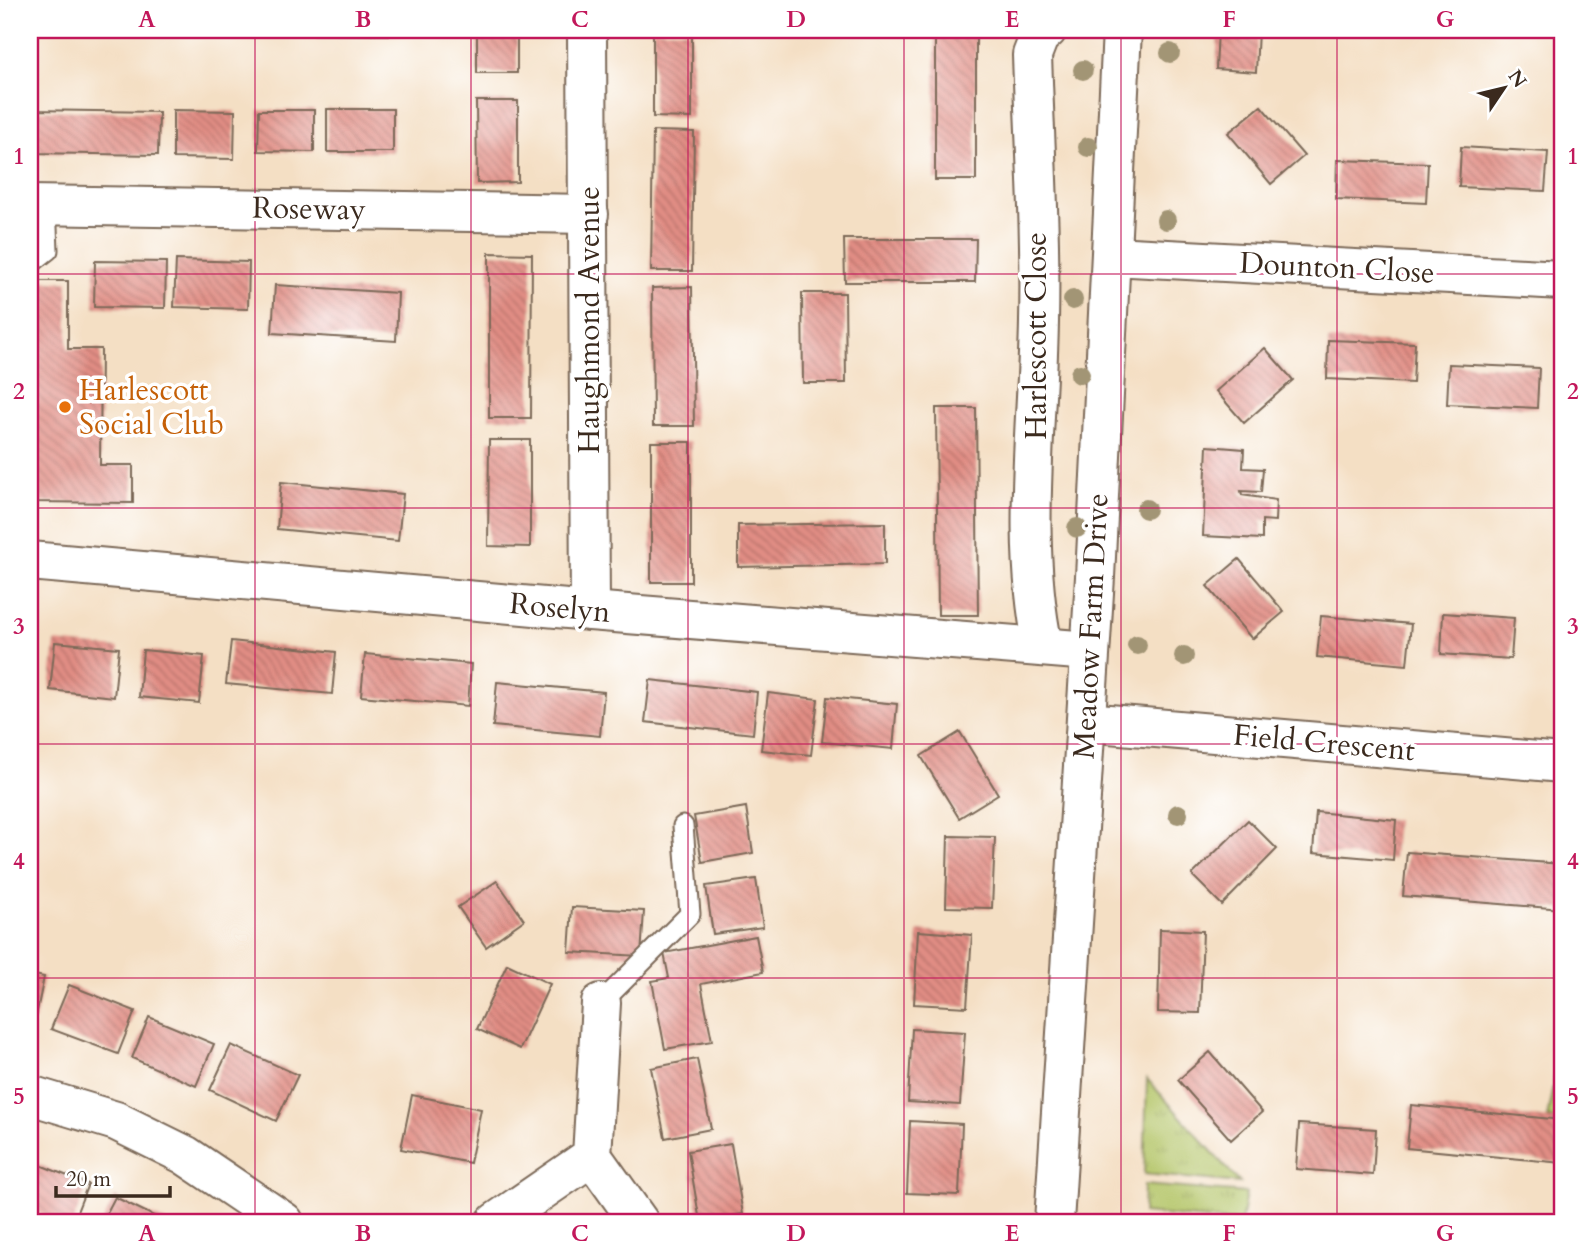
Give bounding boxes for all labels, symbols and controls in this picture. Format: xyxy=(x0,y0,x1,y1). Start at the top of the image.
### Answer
text: A xyxy=(138,4,156,35)
text: B xyxy=(355,4,371,35)
text: C xyxy=(571,4,589,35)
text: D xyxy=(786,4,806,35)
text: E xyxy=(1005,4,1019,35)
text: F xyxy=(1222,4,1236,35)
text: G xyxy=(1436,4,1455,35)
north arrow xyxy=(1470,52,1540,122)
text: N xyxy=(1502,65,1533,93)
text: 1 xyxy=(13,141,25,172)
text: 1 xyxy=(1567,141,1579,172)
street label: Haughmond Avenue xyxy=(569,186,610,454)
street label: Roseway xyxy=(252,188,366,230)
street label: Harlescott Close xyxy=(1016,232,1057,440)
street label: Dounton Close xyxy=(1238,242,1436,294)
place label: Harlescott Social Club xyxy=(79,370,224,445)
text: 2 xyxy=(13,376,25,407)
text: 2 xyxy=(1567,376,1579,407)
marker: Harlescott Social Club xyxy=(57,399,73,415)
street label: Meadow Farm Drive xyxy=(1064,492,1118,760)
street label: Roselyn xyxy=(508,583,612,633)
text: 3 xyxy=(13,611,25,642)
text: 3 xyxy=(1567,611,1579,642)
street label: Field Crescent xyxy=(1231,715,1417,771)
text: 4 xyxy=(13,846,25,877)
text: 4 xyxy=(1567,846,1579,877)
text: 5 xyxy=(13,1081,25,1112)
text: 5 xyxy=(1567,1081,1579,1112)
scale bar xyxy=(56,1154,170,1198)
text: 20 m xyxy=(66,1165,111,1194)
text: A xyxy=(138,1218,156,1249)
text: B xyxy=(355,1218,371,1249)
text: C xyxy=(571,1218,589,1249)
text: D xyxy=(786,1218,806,1249)
text: E xyxy=(1005,1218,1019,1249)
text: F xyxy=(1222,1218,1236,1249)
text: G xyxy=(1436,1218,1455,1249)

